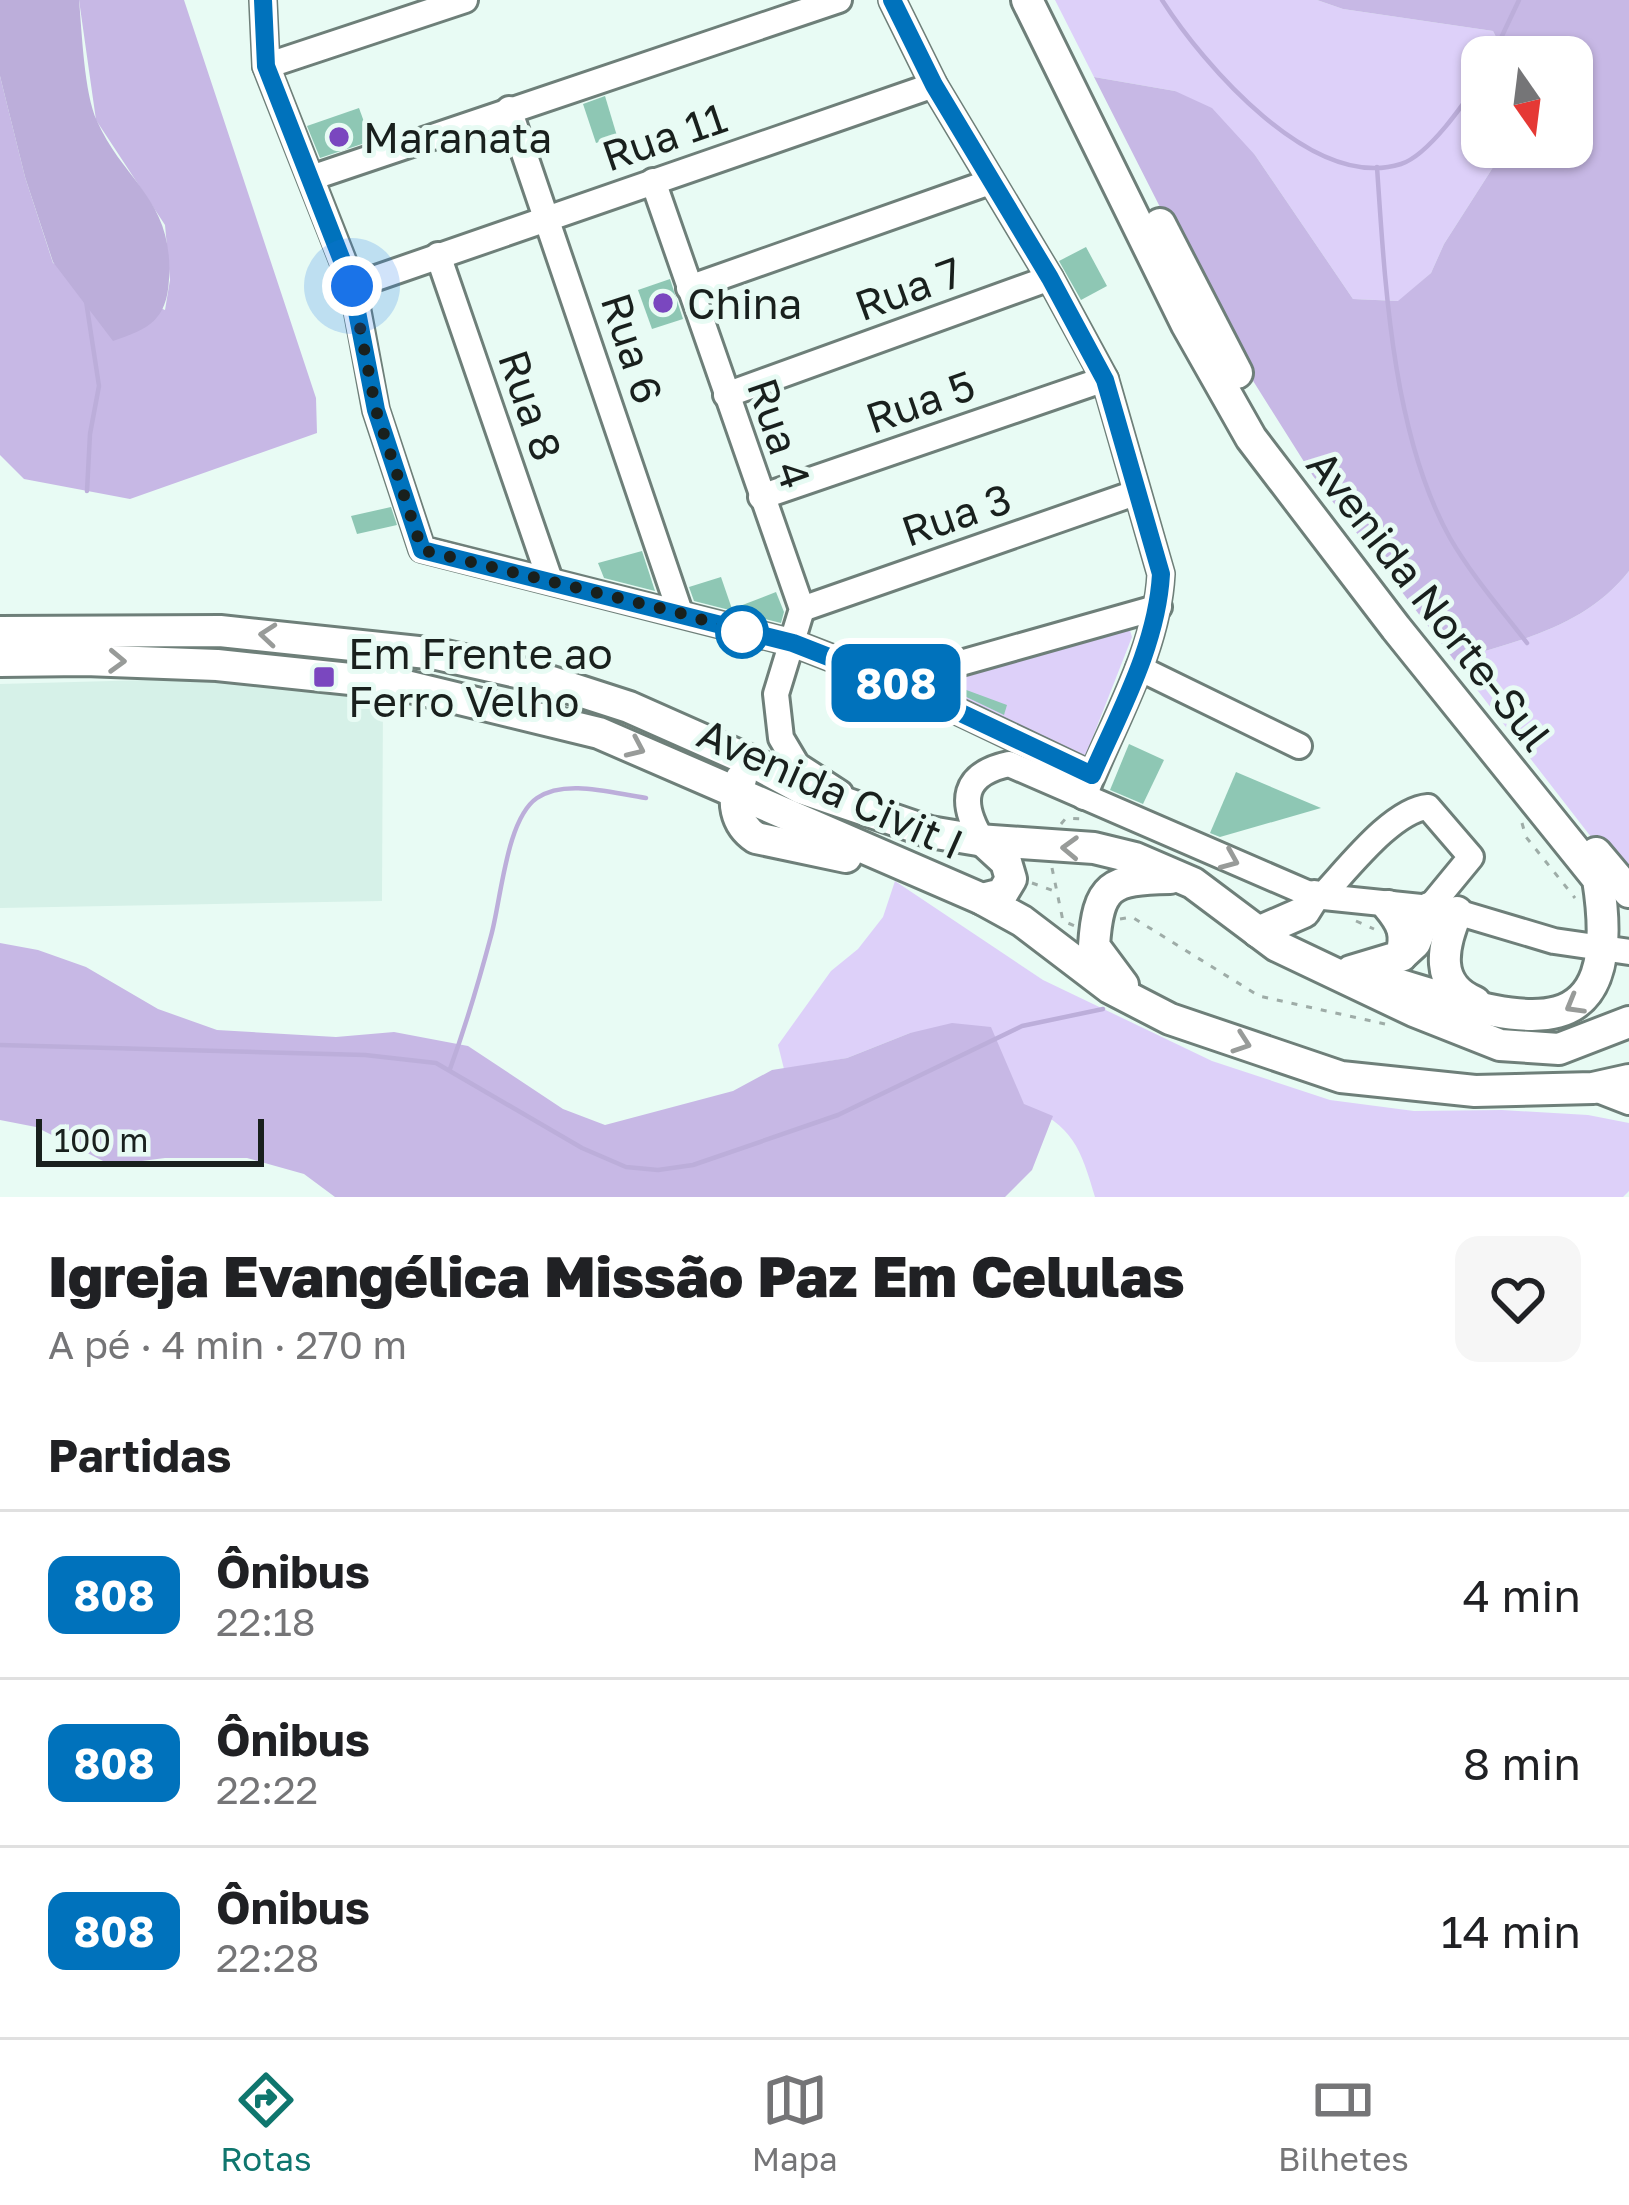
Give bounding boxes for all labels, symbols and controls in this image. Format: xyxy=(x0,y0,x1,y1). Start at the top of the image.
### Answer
north arrow xyxy=(1461,36,1593,168)
map controls xyxy=(1461,36,1593,168)
street label: Rua 11 xyxy=(595,92,733,180)
place label: Maranata xyxy=(363,112,552,162)
marker: Maranata xyxy=(326,124,352,150)
street label: Rua 7 xyxy=(848,246,968,330)
your location xyxy=(322,256,382,316)
place label: China xyxy=(687,278,802,328)
street label: Rua 6 xyxy=(592,287,674,409)
marker: China xyxy=(650,290,676,316)
street label: Rua 8 xyxy=(489,343,573,467)
street label: Rua 5 xyxy=(859,359,981,443)
street label: Rua 4 xyxy=(738,371,822,495)
street label: Avenida Norte-Sul xyxy=(1297,440,1563,760)
street label: Rua 3 xyxy=(895,472,1017,556)
unlabelled marker xyxy=(717,607,767,657)
one-way arrow xyxy=(258,623,277,648)
place label: Em Frente ao Ferro Velho xyxy=(348,628,613,726)
line badge: 808 xyxy=(827,644,965,722)
one-way arrow xyxy=(108,648,127,674)
text: 808 xyxy=(855,658,937,708)
marker: Em Frente ao Ferro Velho xyxy=(311,664,337,690)
street label: Avenida Civit I xyxy=(691,707,971,869)
one-way arrow xyxy=(623,734,645,758)
one-way arrow xyxy=(1060,835,1079,861)
one-way arrow xyxy=(1218,845,1239,869)
one-way arrow xyxy=(1565,991,1587,1014)
one-way arrow xyxy=(1230,1029,1251,1053)
scale bar xyxy=(36,1113,264,1166)
text: 100 m xyxy=(54,1120,148,1159)
button: heart xyxy=(1455,1236,1581,1362)
text: Igreja Evangélica Missão Paz Em Celulas xyxy=(48,1241,1184,1310)
text: A pé · 4 min · 270 m xyxy=(48,1321,407,1368)
text: Partidas xyxy=(48,1428,231,1482)
text: Ônibus xyxy=(216,1544,370,1598)
text: 4 min xyxy=(1463,1568,1581,1622)
text: 808 xyxy=(73,1570,155,1620)
text: 22:18 xyxy=(216,1598,316,1645)
text: Ônibus xyxy=(216,1712,370,1766)
text: 8 min xyxy=(1463,1736,1581,1790)
text: 808 xyxy=(73,1738,155,1788)
text: 22:22 xyxy=(216,1766,318,1813)
text: Ônibus xyxy=(216,1880,370,1934)
text: 14 min xyxy=(1441,1904,1581,1958)
text: 808 xyxy=(73,1906,155,1956)
text: 22:28 xyxy=(216,1934,319,1981)
tab: Rotas xyxy=(220,2067,311,2178)
tab: Mapa xyxy=(752,2067,838,2178)
tab: Bilhetes xyxy=(1278,2067,1409,2178)

